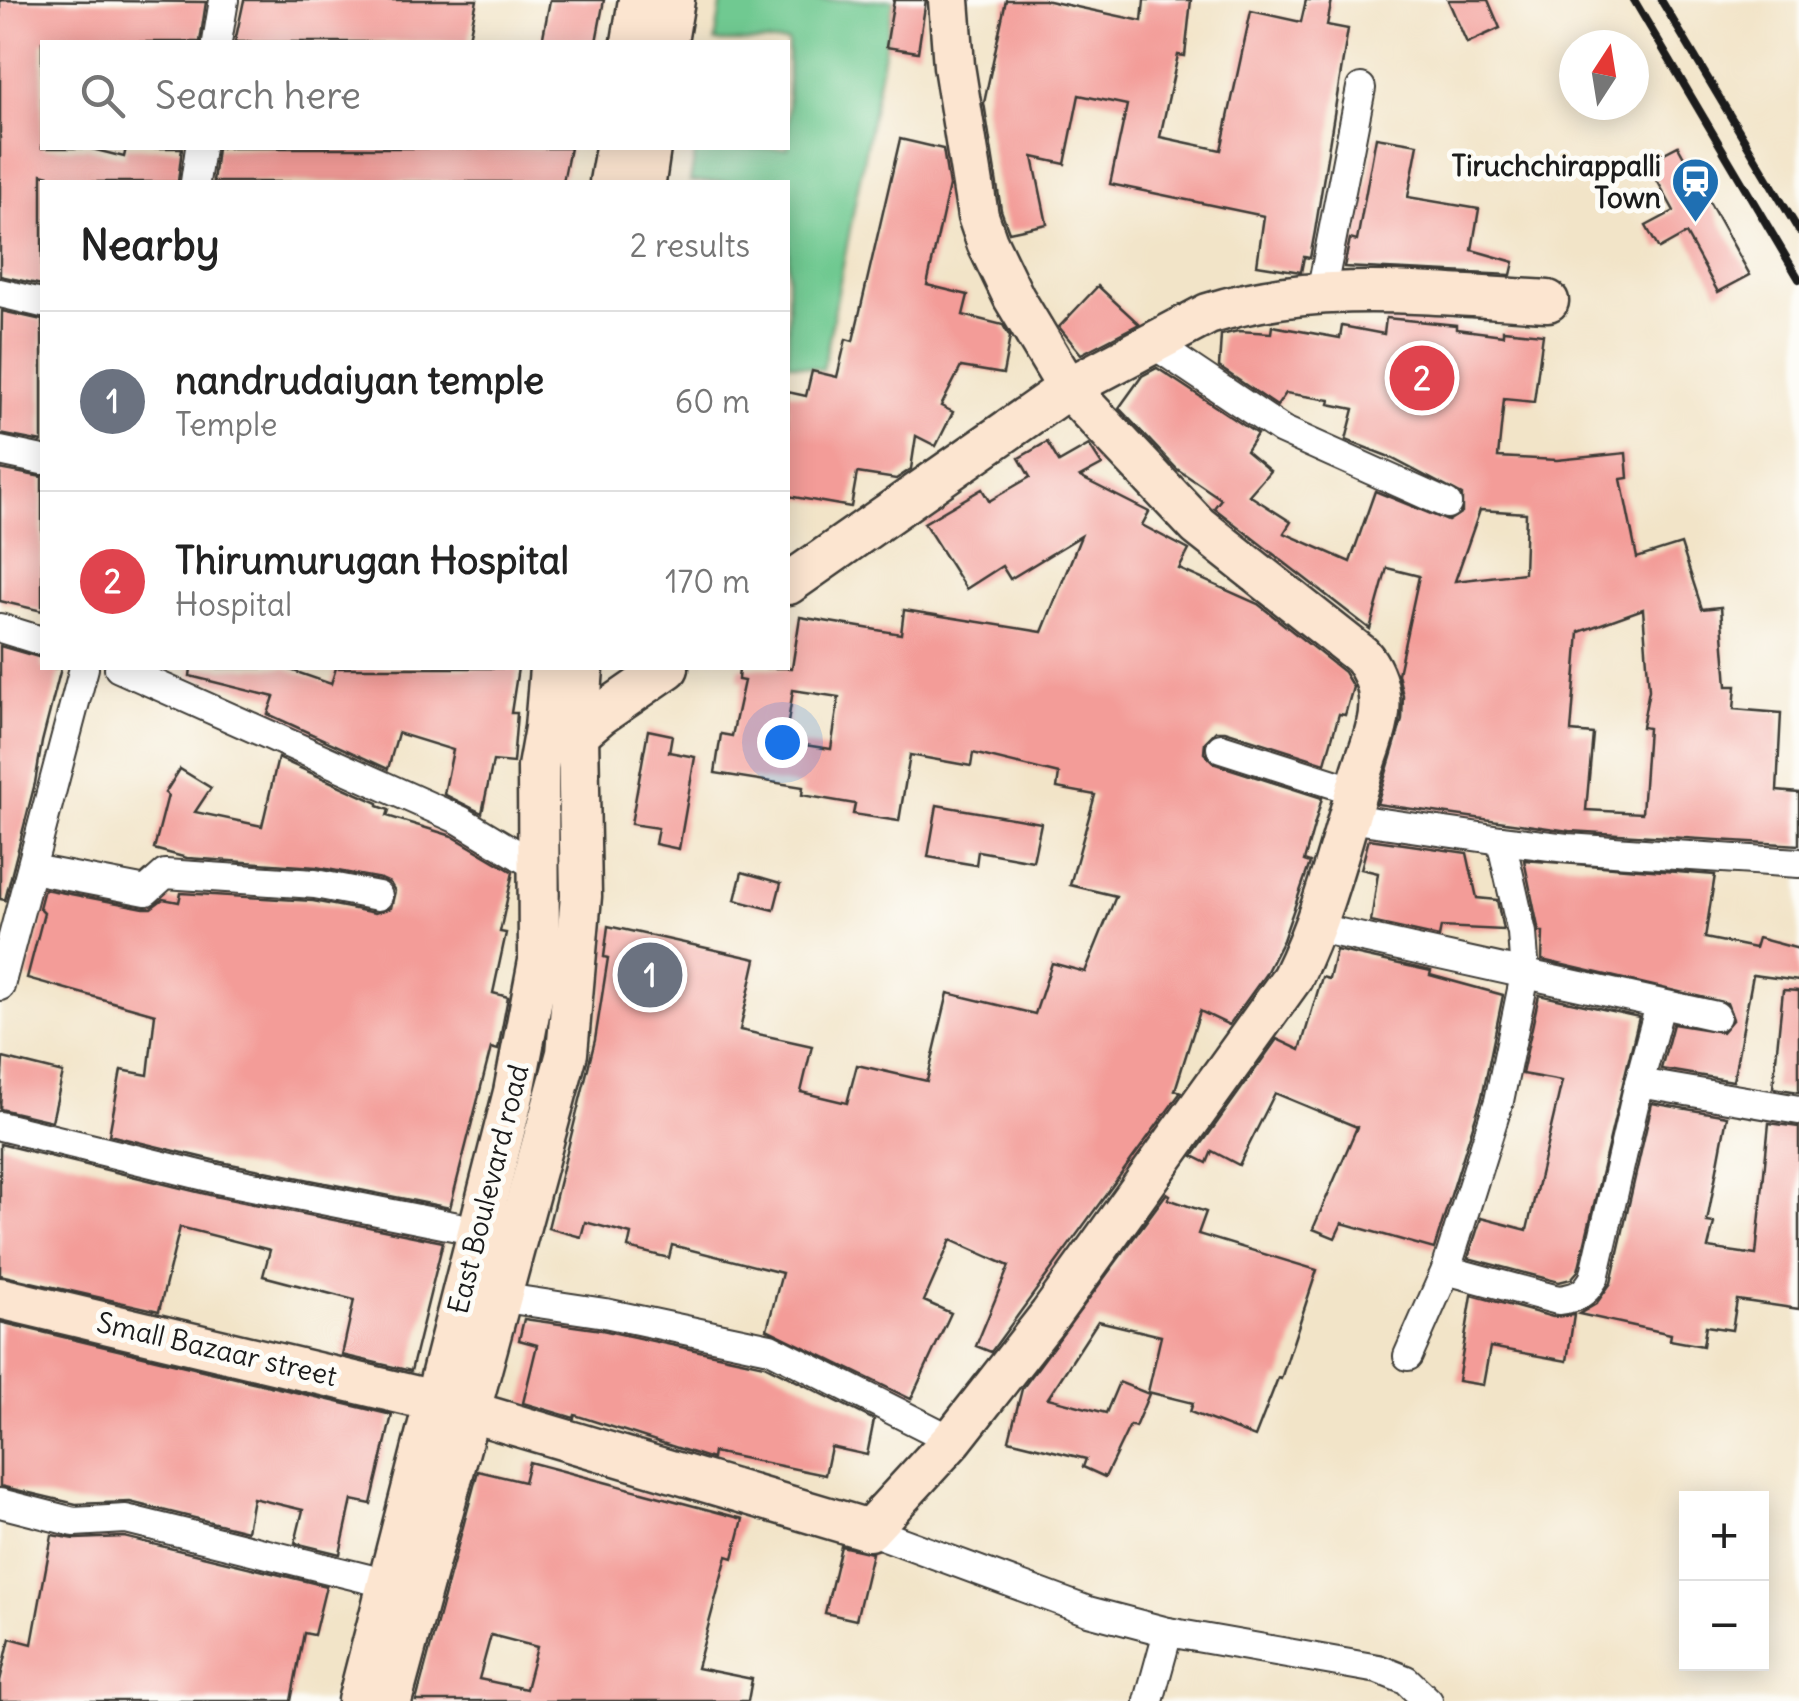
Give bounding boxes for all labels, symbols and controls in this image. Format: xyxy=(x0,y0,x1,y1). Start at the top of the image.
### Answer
north arrow xyxy=(1559,30,1649,120)
search box xyxy=(40,40,790,150)
icon: search xyxy=(75,68,130,123)
text: Search here xyxy=(155,72,361,119)
place label: Tiruchchirappalli Town xyxy=(1452,148,1661,216)
station icon: Tiruchchirappalli Town xyxy=(1670,156,1722,224)
text: Nearby xyxy=(80,219,219,271)
text: 2 results xyxy=(630,225,750,266)
pin: 2 xyxy=(1390,340,1454,416)
text: nandrudaiyan temple xyxy=(175,357,544,404)
text: 1 xyxy=(106,381,119,422)
text: 60 m xyxy=(675,381,750,422)
text: Temple xyxy=(175,404,277,445)
text: Thirumurugan Hospital xyxy=(175,537,569,584)
text: 2 xyxy=(104,561,121,602)
text: 170 m xyxy=(665,561,750,602)
text: Hospital xyxy=(175,584,292,625)
your location xyxy=(757,717,808,768)
pin: 1 xyxy=(618,938,682,1012)
street label: East Boulevard road xyxy=(440,1061,536,1317)
street label: Small Bazaar street xyxy=(94,1304,340,1394)
map controls xyxy=(1679,1491,1769,1671)
button: + xyxy=(1679,1491,1769,1581)
button: − xyxy=(1679,1581,1769,1671)

